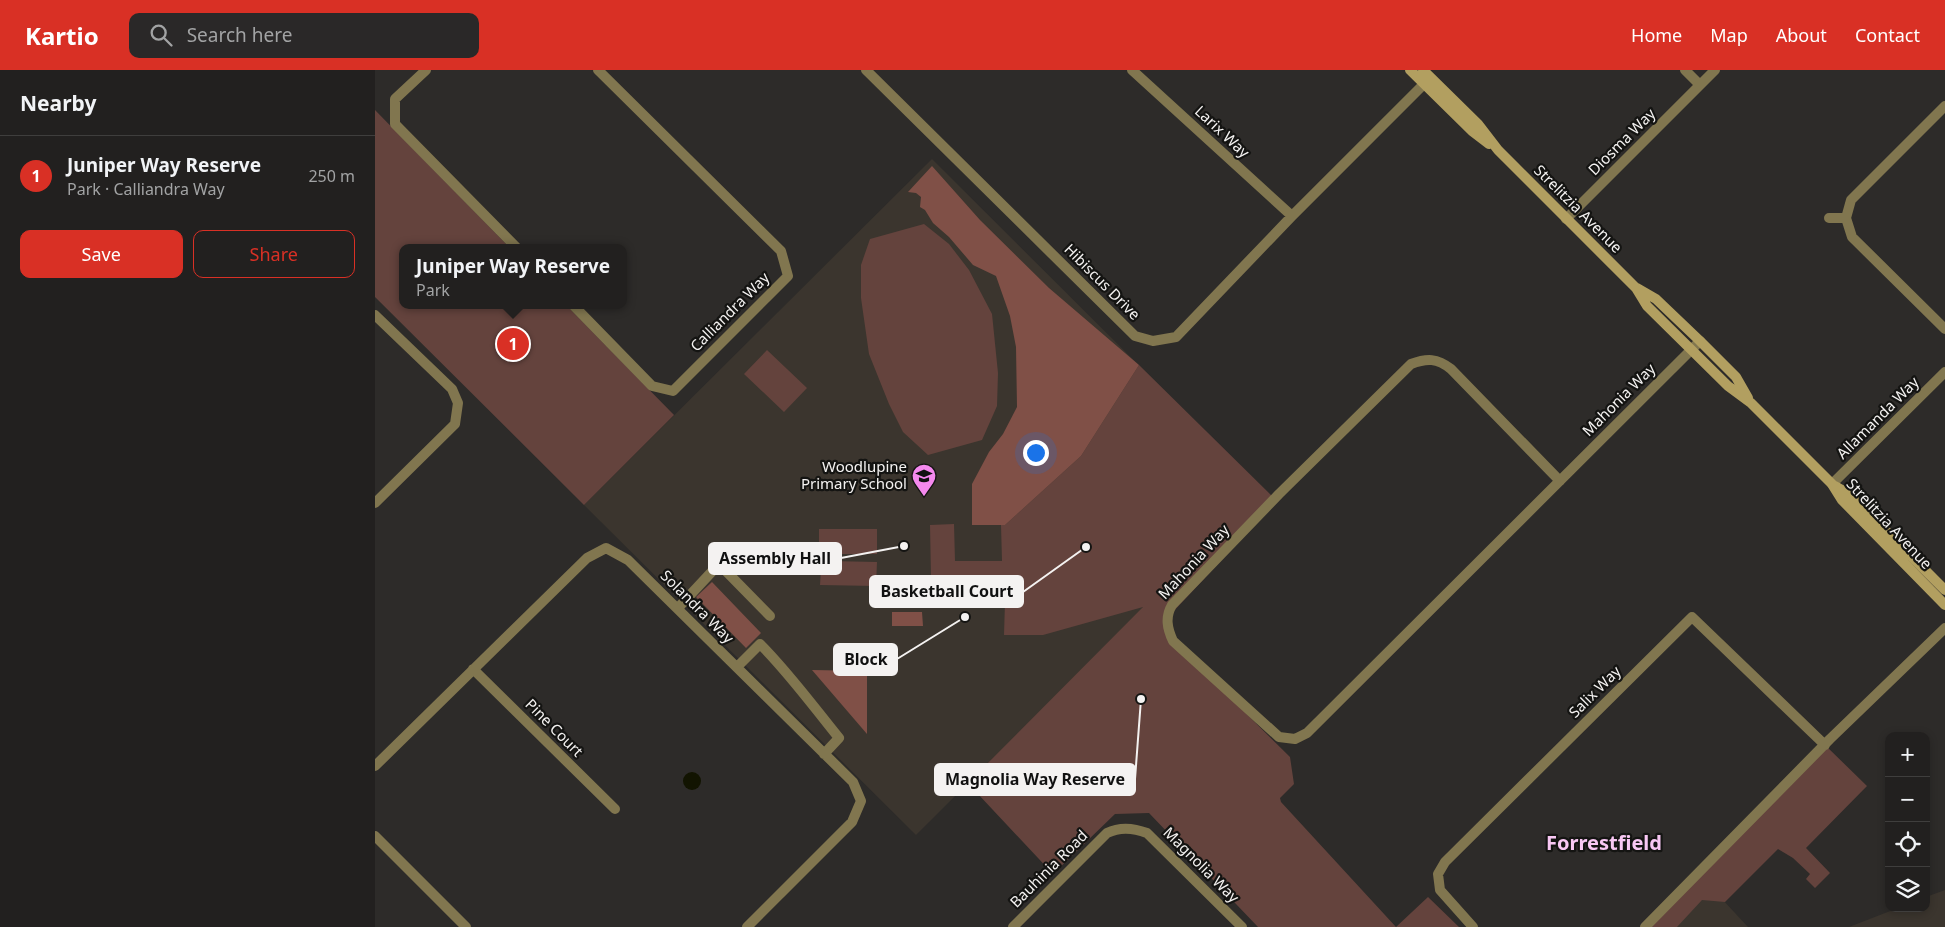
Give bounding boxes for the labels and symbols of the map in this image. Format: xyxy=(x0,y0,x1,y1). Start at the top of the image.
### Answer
street label: Larix Way xyxy=(1191,101,1255,162)
street label: Diosma Way xyxy=(1583,103,1659,179)
street label: Strelitzia Avenue xyxy=(1530,160,1627,257)
street label: Hibiscus Drive xyxy=(1060,239,1145,324)
street label: Calliandra Way xyxy=(685,267,774,355)
pin: 1 xyxy=(497,325,529,363)
street label: Mahonia Way xyxy=(1577,358,1659,440)
street label: Allamanda Way xyxy=(1832,372,1923,463)
your location xyxy=(1023,440,1049,466)
place label: Woodlupine Primary School xyxy=(801,456,907,493)
school or university icon: Woodlupine Primary School xyxy=(911,463,937,497)
street label: Strelitzia Avenue xyxy=(1842,474,1937,573)
street label: Mahonia Way xyxy=(1153,519,1233,603)
callout: Assembly Hall xyxy=(709,543,841,574)
text: Assembly Hall xyxy=(719,547,831,569)
street label: Solandra Way xyxy=(657,565,739,648)
callout: Basketball Court xyxy=(870,576,1023,607)
text: Basketball Court xyxy=(881,580,1013,602)
callout: Block xyxy=(834,644,897,675)
text: Block xyxy=(844,648,888,670)
street label: Salix Way xyxy=(1564,661,1625,722)
street label: Pine Court xyxy=(521,694,588,761)
callout: Magnolia Way Reserve xyxy=(935,764,1135,795)
text: Magnolia Way Reserve xyxy=(945,768,1125,790)
street label: Magnolia Way xyxy=(1160,822,1244,907)
street label: Bauhinia Road xyxy=(1005,825,1091,911)
district label: Forrestfield xyxy=(1546,829,1662,856)

